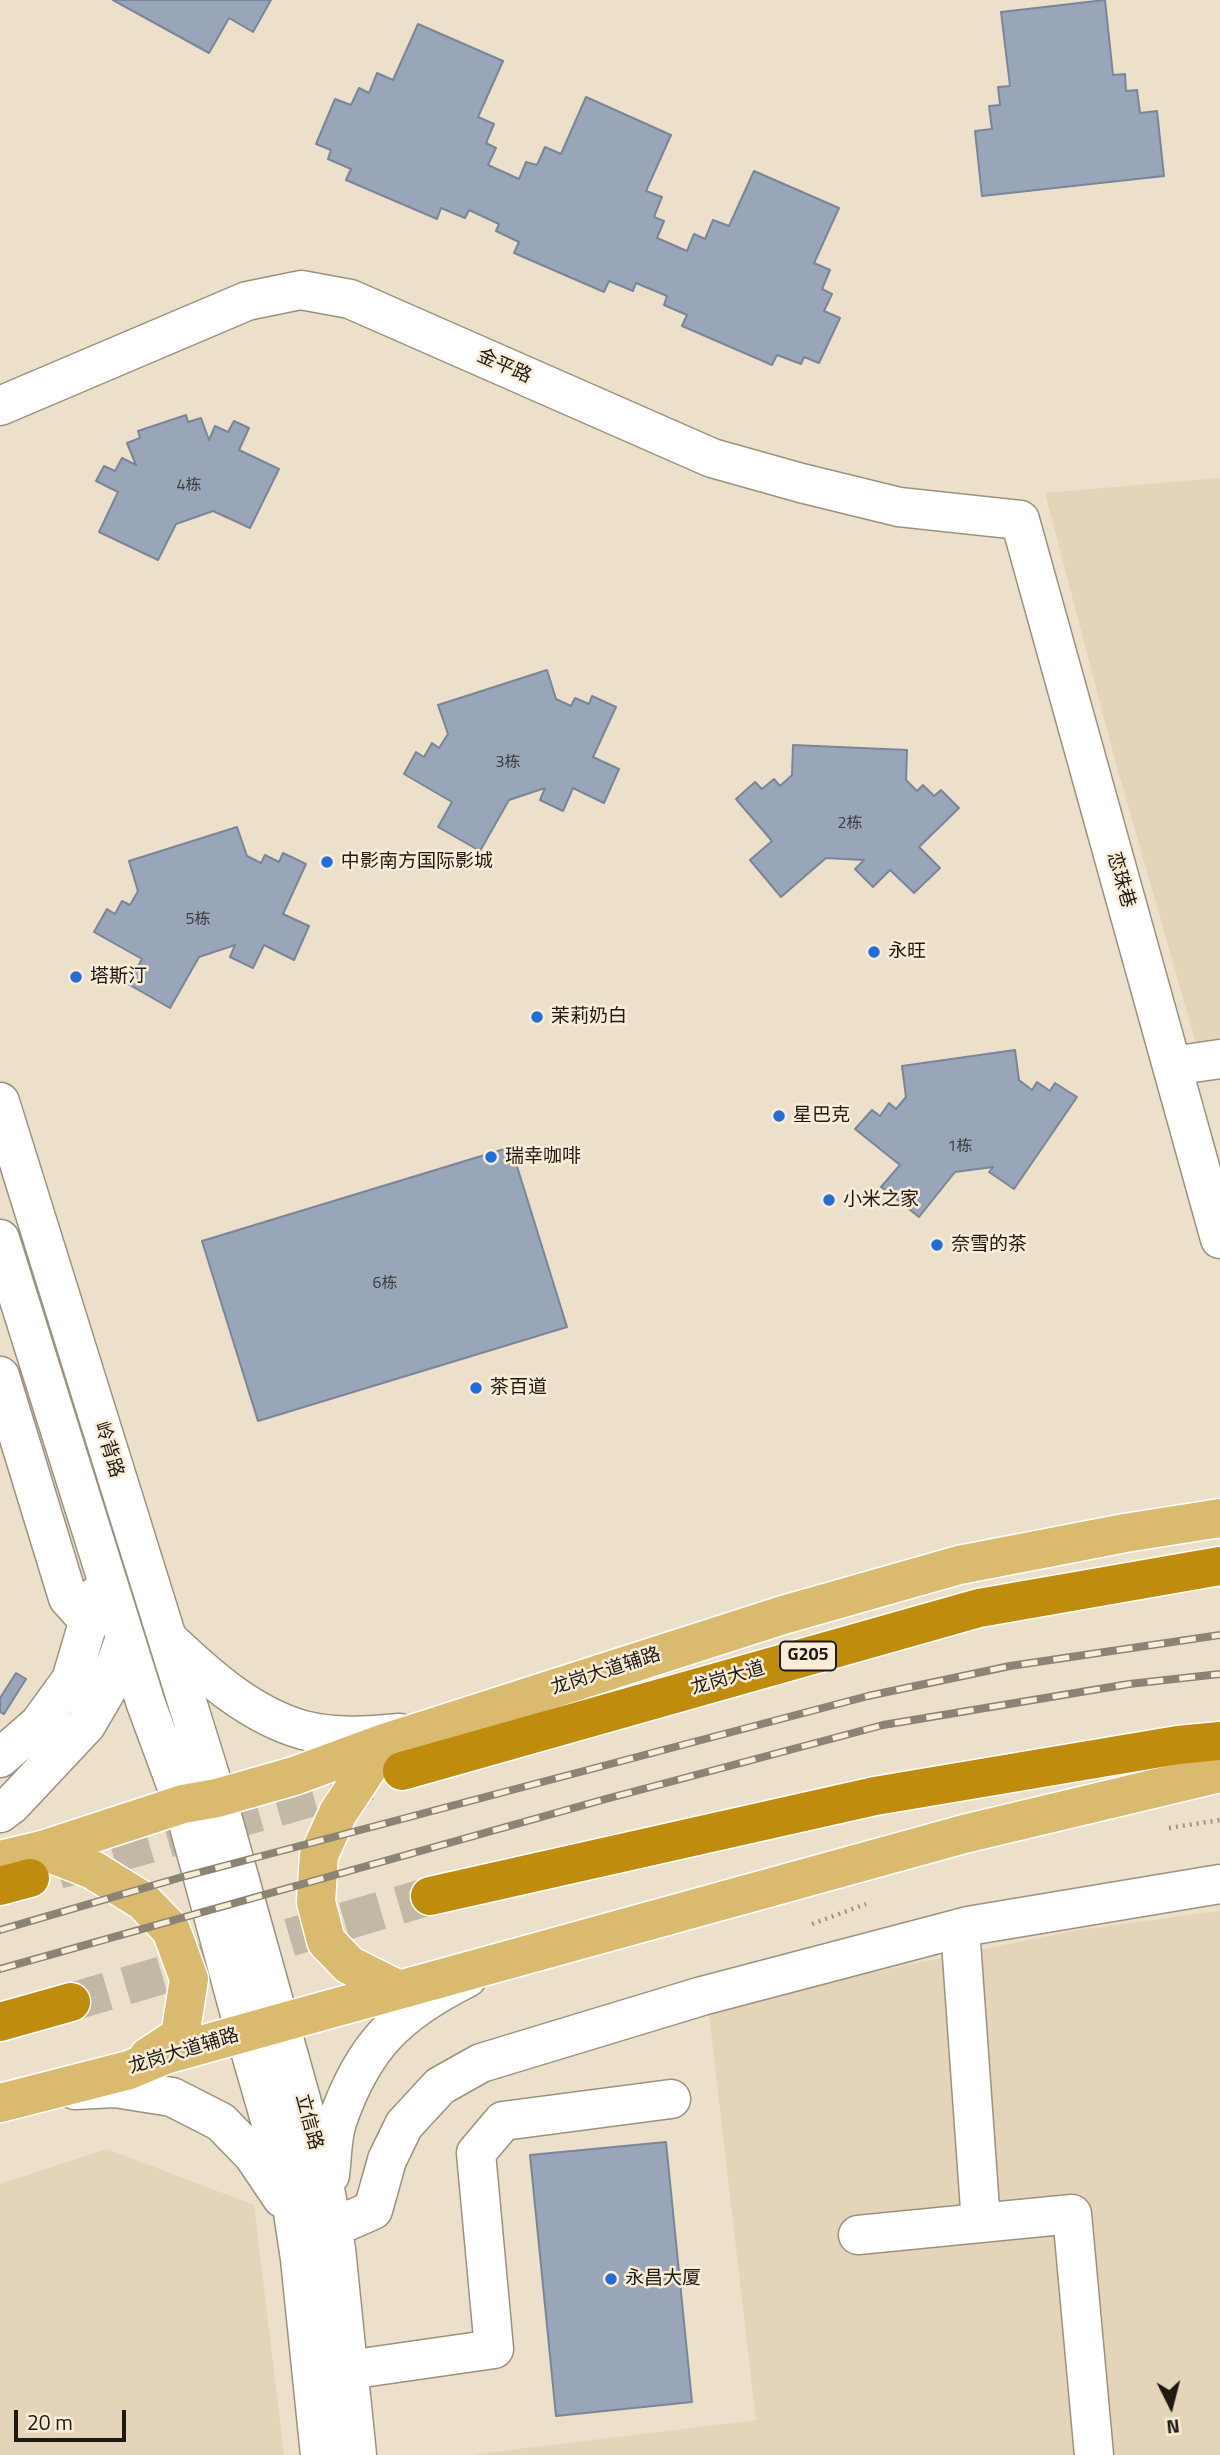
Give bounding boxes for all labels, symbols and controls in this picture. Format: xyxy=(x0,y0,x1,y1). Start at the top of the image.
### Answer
street label: 金平路 xyxy=(473,345,535,389)
house number: 4栋 xyxy=(177,476,201,496)
house number: 3栋 xyxy=(496,753,520,773)
house number: 2栋 xyxy=(838,814,862,834)
street label: 恋珠巷 xyxy=(1101,849,1139,911)
place label: 中影南方国际影城 xyxy=(341,851,493,873)
marker: 中影南方国际影城 xyxy=(319,854,335,870)
house number: 5栋 xyxy=(186,910,210,930)
place label: 永旺 xyxy=(888,941,926,963)
marker: 永旺 xyxy=(866,944,882,960)
place label: 塔斯汀 xyxy=(90,966,147,988)
marker: 塔斯汀 xyxy=(68,969,84,985)
place label: 茉莉奶白 xyxy=(551,1006,627,1028)
marker: 茉莉奶白 xyxy=(529,1009,545,1025)
place label: 星巴克 xyxy=(793,1105,850,1127)
marker: 星巴克 xyxy=(771,1108,787,1124)
house number: 1栋 xyxy=(948,1137,972,1157)
place label: 瑞幸咖啡 xyxy=(505,1146,581,1168)
marker: 瑞幸咖啡 xyxy=(483,1149,499,1165)
place label: 小米之家 xyxy=(843,1189,919,1211)
marker: 小米之家 xyxy=(821,1192,837,1208)
place label: 奈雪的茶 xyxy=(951,1234,1027,1256)
marker: 奈雪的茶 xyxy=(929,1237,945,1253)
house number: 6栋 xyxy=(373,1274,397,1294)
place label: 茶百道 xyxy=(490,1377,547,1399)
marker: 茶百道 xyxy=(468,1380,484,1396)
street label: 岭背路 xyxy=(89,1419,127,1481)
road number: G205 xyxy=(780,1642,836,1671)
street label: 龙岗大道辅路 xyxy=(548,1644,664,1700)
street label: 龙岗大道 xyxy=(688,1658,768,1700)
street label: 龙岗大道辅路 xyxy=(126,2024,242,2080)
street label: 立信路 xyxy=(290,2092,326,2152)
place label: 永昌大厦 xyxy=(625,2268,701,2290)
marker: 永昌大厦 xyxy=(603,2271,619,2287)
north arrow xyxy=(1136,2371,1206,2441)
scale bar xyxy=(18,2396,130,2440)
text: 20 m xyxy=(27,2406,73,2438)
text: N xyxy=(1165,2412,1181,2442)

